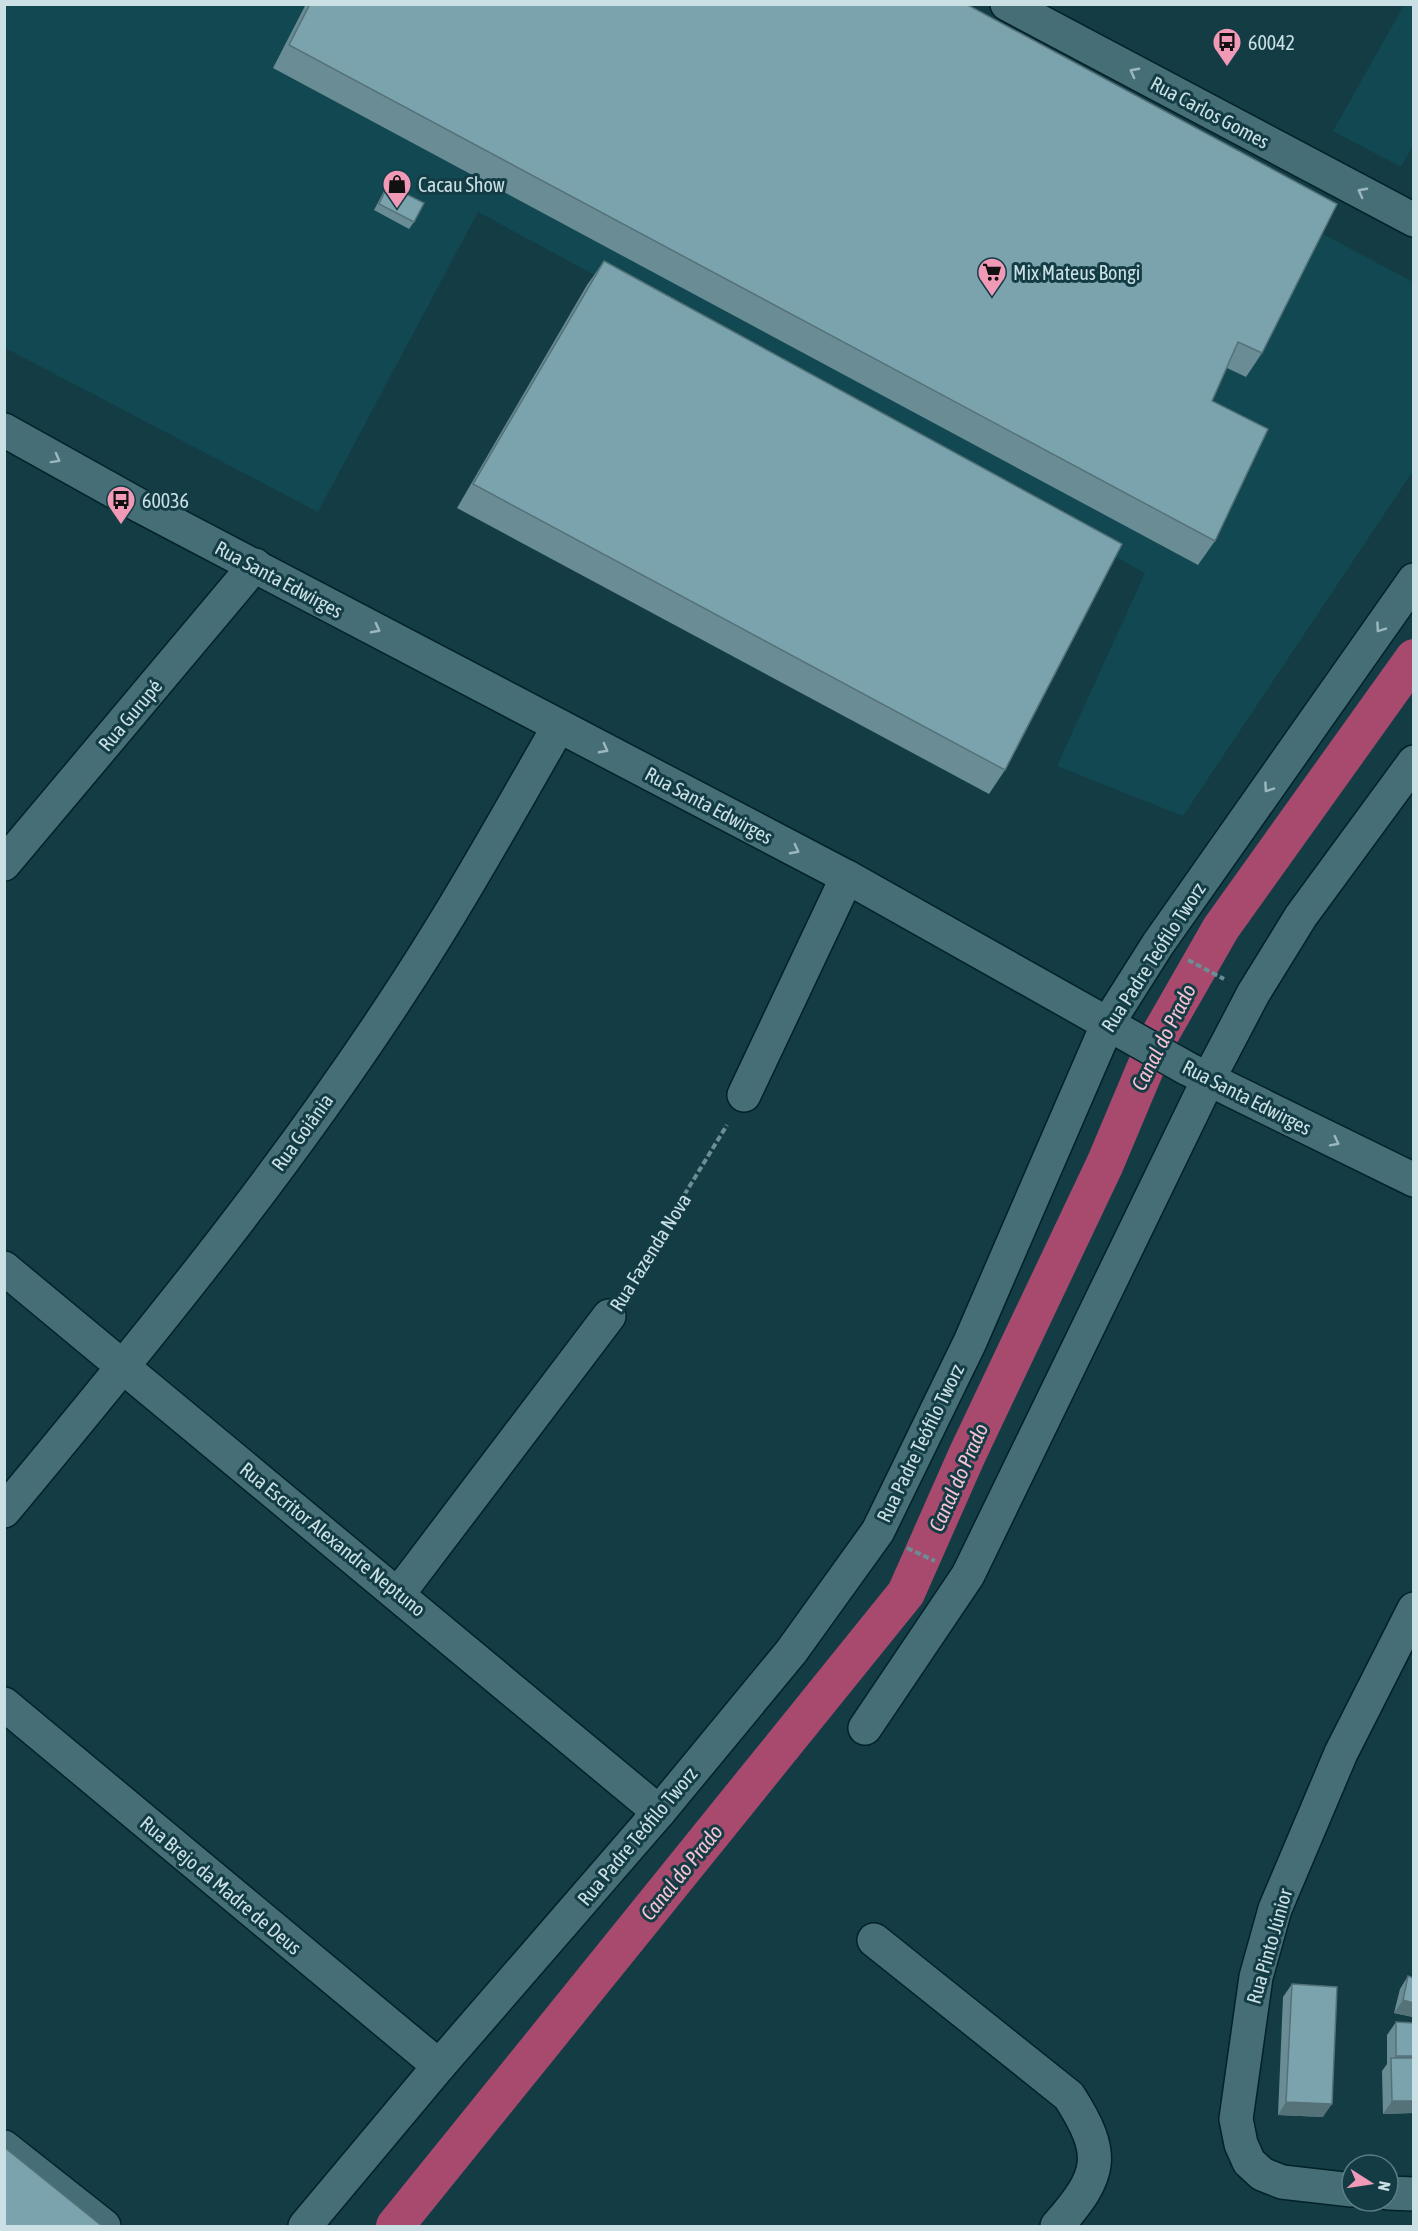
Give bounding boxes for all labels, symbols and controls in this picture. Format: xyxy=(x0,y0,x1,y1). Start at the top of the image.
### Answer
bus stop icon: 60042 xyxy=(1211,26,1243,68)
place label: 60042 xyxy=(1248,31,1295,54)
one-way arrow xyxy=(1129,67,1140,79)
street label: Rua Carlos Gomes xyxy=(1147,71,1273,153)
shop icon: Cacau Show xyxy=(381,168,413,210)
place label: Cacau Show xyxy=(418,173,505,196)
one-way arrow xyxy=(1358,188,1368,199)
supermarket icon: Mix Mateus Bongi xyxy=(976,256,1008,298)
place label: Mix Mateus Bongi xyxy=(1013,261,1140,284)
one-way arrow xyxy=(49,451,60,463)
bus stop icon: 60036 xyxy=(105,484,137,526)
place label: 60036 xyxy=(142,489,189,512)
street label: Rua Santa Edwirges xyxy=(211,536,347,622)
one-way arrow xyxy=(1376,621,1387,632)
one-way arrow xyxy=(370,622,380,633)
street label: Rua Gurupé xyxy=(94,675,166,755)
one-way arrow xyxy=(598,742,609,754)
street label: Rua Santa Edwirges xyxy=(641,762,777,848)
one-way arrow xyxy=(1264,781,1275,792)
one-way arrow xyxy=(789,843,800,854)
street label: Rua Padre Teófilo Tworz xyxy=(1096,878,1210,1036)
water label: Canal do Prado xyxy=(1126,980,1200,1094)
street label: Rua Santa Edwirges xyxy=(1179,1055,1315,1139)
street label: Rua Goiânia xyxy=(266,1089,338,1175)
one-way arrow xyxy=(1328,1134,1339,1146)
street label: Rua Fazenda Nova xyxy=(605,1189,695,1315)
street label: Rua Padre Teófilo Tworz xyxy=(872,1360,968,1526)
water label: Canal do Prado xyxy=(923,1419,993,1535)
street label: Rua Escritor Alexandre Neptuno xyxy=(236,1457,430,1621)
street label: Rua Padre Teófilo Tworz xyxy=(573,1762,701,1910)
street label: Rua Brejo da Madre de Deus xyxy=(136,1811,306,1959)
water label: Canal do Prado xyxy=(635,1819,727,1925)
street label: Rua Pinto Júnior xyxy=(1242,1885,1297,2006)
north arrow xyxy=(1340,2153,1400,2213)
text: N xyxy=(1375,2180,1394,2193)

